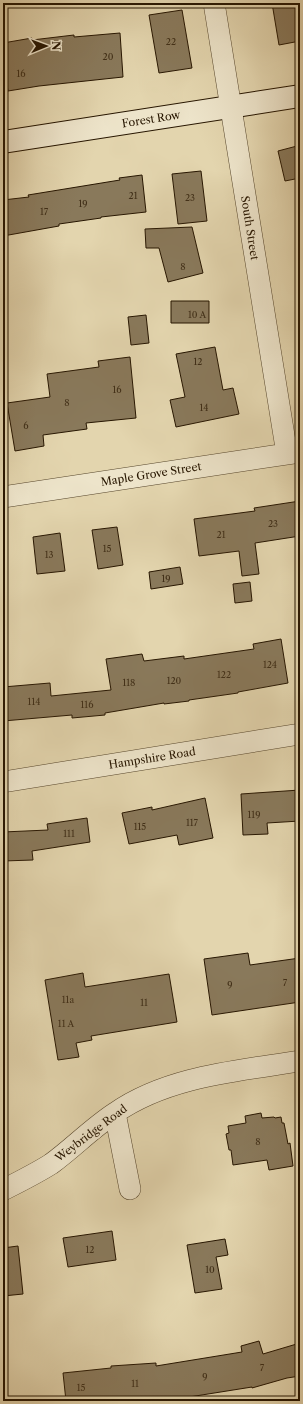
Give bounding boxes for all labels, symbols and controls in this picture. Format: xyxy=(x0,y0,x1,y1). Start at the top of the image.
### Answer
north arrow xyxy=(26,26,66,66)
house number: 22 xyxy=(166,36,176,47)
text: N xyxy=(49,41,63,51)
house number: 20 xyxy=(103,51,114,62)
house number: 16 xyxy=(16,68,26,79)
street label: Forest Row xyxy=(121,107,182,131)
house number: 21 xyxy=(129,190,138,201)
house number: 23 xyxy=(185,192,195,203)
street label: South Street xyxy=(238,195,262,261)
house number: 19 xyxy=(78,198,88,209)
house number: 17 xyxy=(40,206,49,217)
house number: 8 xyxy=(180,261,186,272)
house number: 10 A xyxy=(188,309,206,320)
house number: 12 xyxy=(194,356,202,367)
house number: 16 xyxy=(112,384,122,395)
house number: 8 xyxy=(64,397,70,408)
house number: 14 xyxy=(200,402,209,413)
house number: 6 xyxy=(23,420,29,431)
street label: Maple Grove Street xyxy=(100,459,202,489)
house number: 23 xyxy=(268,518,278,529)
house number: 21 xyxy=(217,529,226,540)
house number: 15 xyxy=(103,543,111,554)
house number: 13 xyxy=(45,549,53,560)
house number: 19 xyxy=(161,573,171,584)
house number: 124 xyxy=(263,659,277,670)
house number: 122 xyxy=(217,669,231,680)
house number: 120 xyxy=(167,675,182,686)
house number: 118 xyxy=(123,677,135,688)
house number: 114 xyxy=(28,696,40,707)
house number: 116 xyxy=(81,699,93,710)
street label: Hampshire Road xyxy=(107,744,197,772)
house number: 119 xyxy=(248,809,260,820)
house number: 117 xyxy=(186,817,199,828)
house number: 115 xyxy=(134,821,146,832)
house number: 111 xyxy=(63,828,75,839)
house number: 7 xyxy=(283,977,288,988)
house number: 9 xyxy=(227,979,233,990)
house number: 11a xyxy=(62,994,74,1005)
house number: 11 xyxy=(140,997,148,1008)
house number: 11 A xyxy=(58,1018,74,1029)
street label: Weybridge Road xyxy=(51,1101,130,1165)
house number: 8 xyxy=(255,1136,261,1147)
house number: 12 xyxy=(86,1244,94,1255)
house number: 10 xyxy=(205,1264,215,1275)
house number: 7 xyxy=(260,1362,265,1373)
house number: 9 xyxy=(202,1371,208,1382)
house number: 11 xyxy=(131,1378,139,1389)
house number: 15 xyxy=(77,1382,85,1393)

